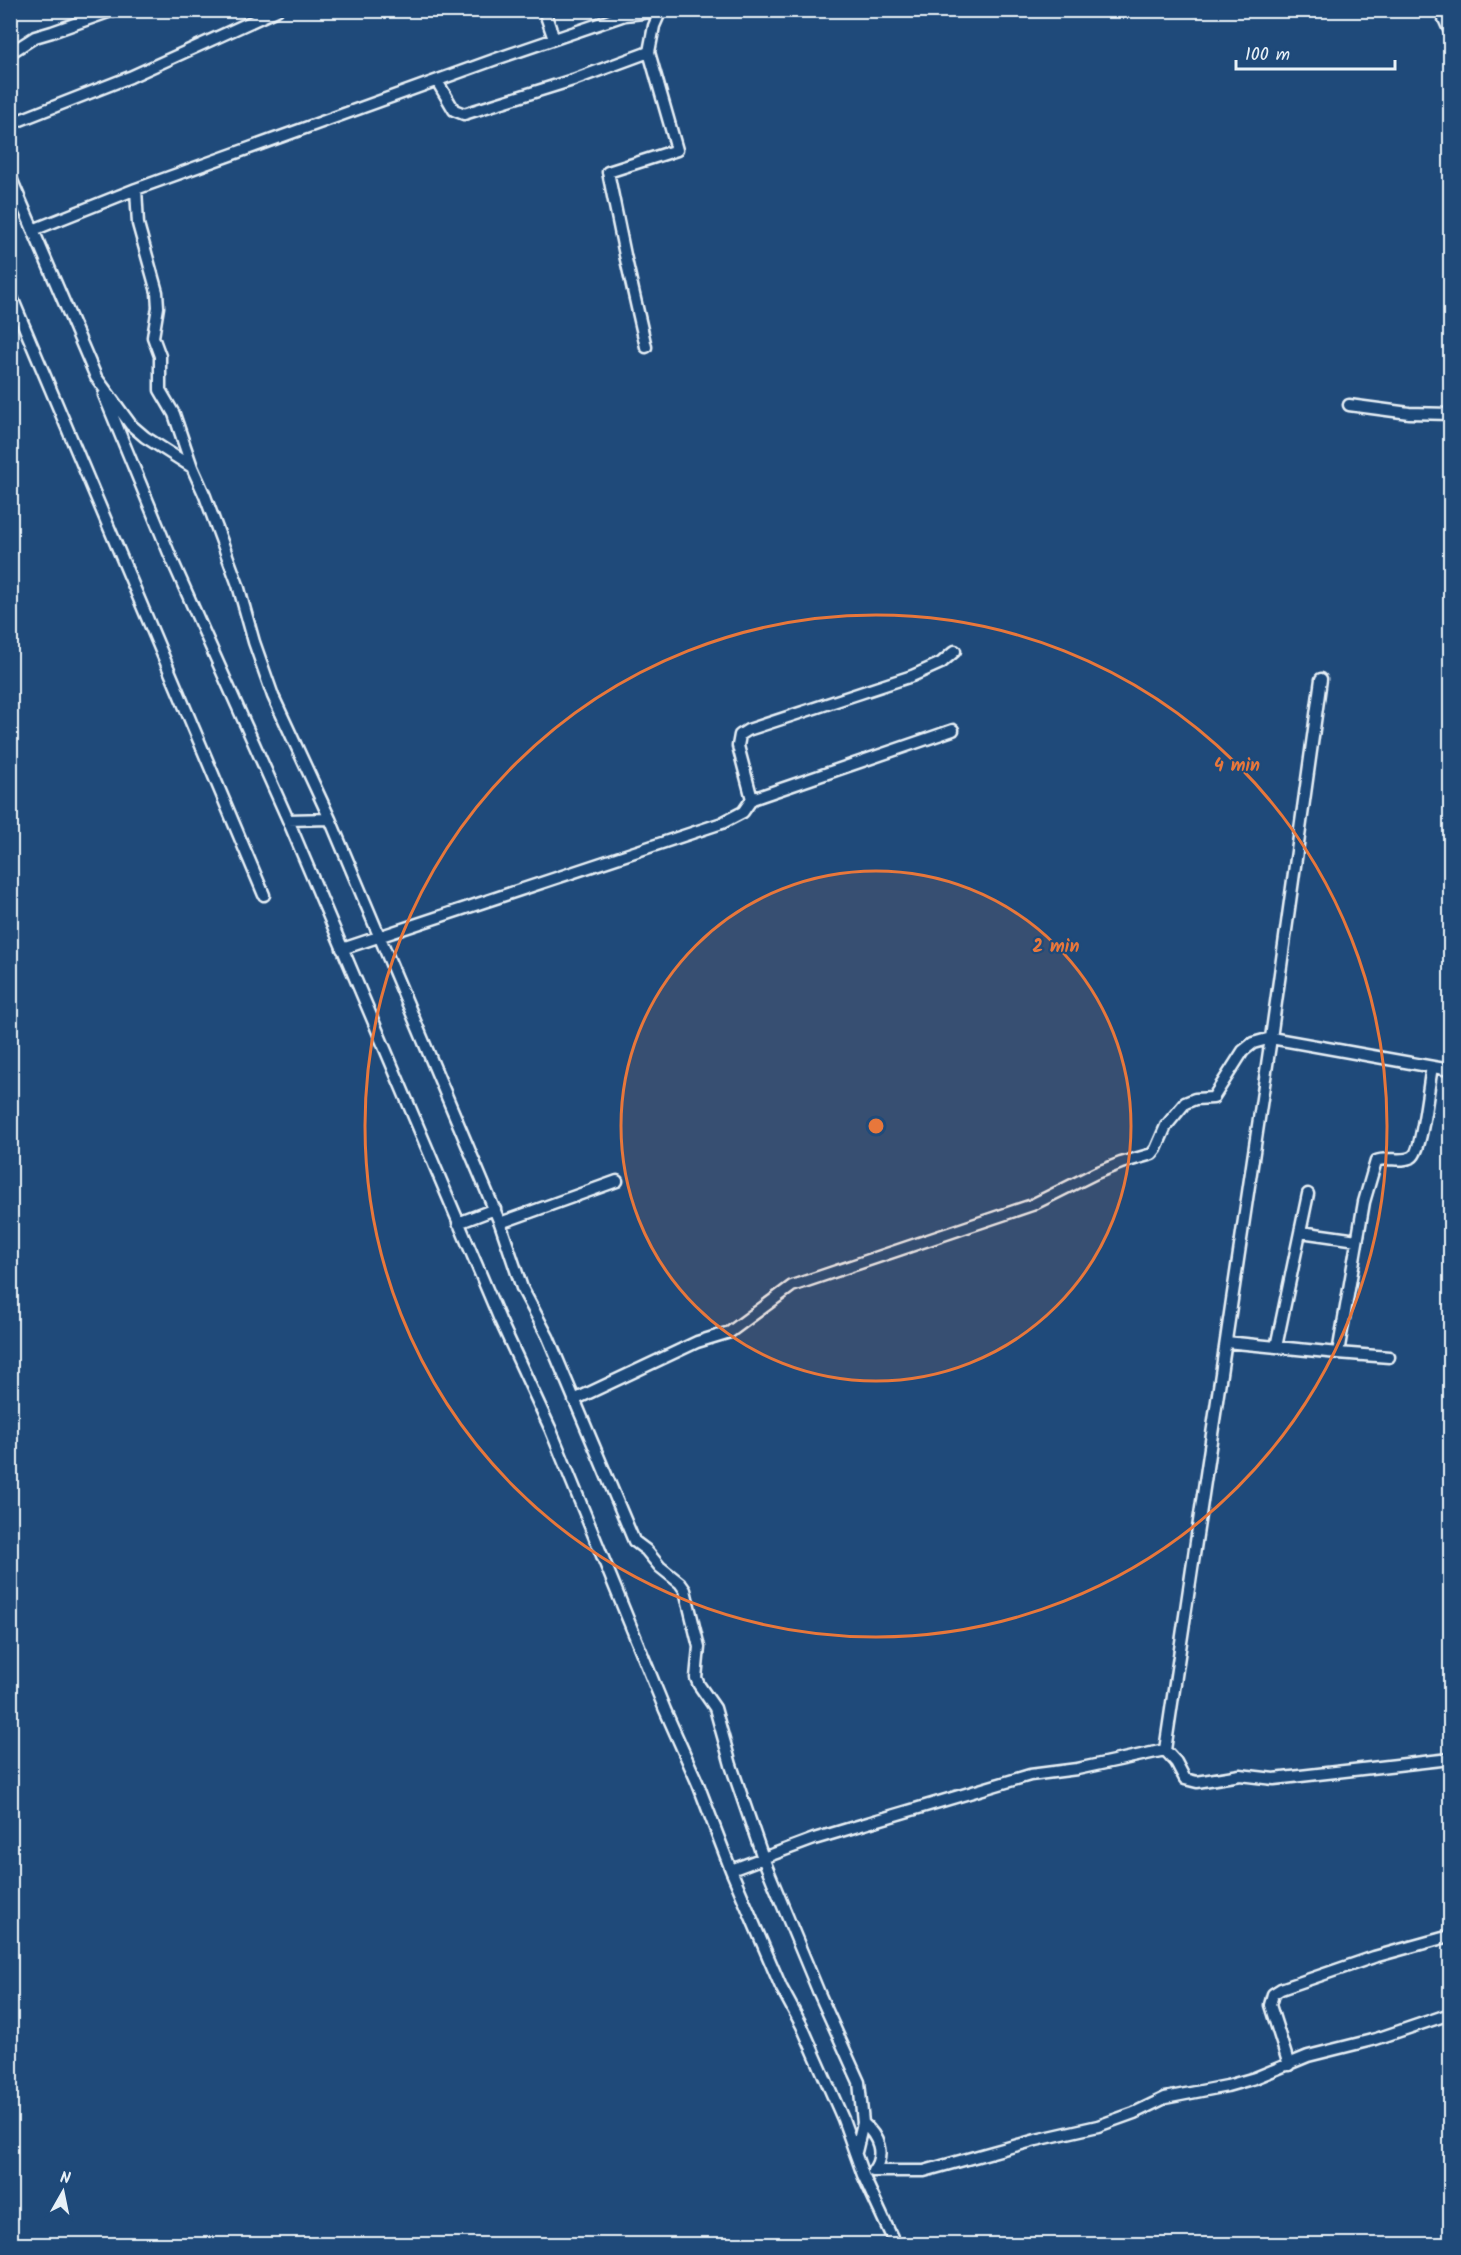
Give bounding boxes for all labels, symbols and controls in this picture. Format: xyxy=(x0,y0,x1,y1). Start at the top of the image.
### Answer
scale bar xyxy=(1236,33,1395,71)
text: 100 m xyxy=(1245,41,1290,70)
text: 4 min xyxy=(1214,752,1260,781)
text: 2 min xyxy=(1033,933,1079,962)
centre of rings xyxy=(866,1116,886,1136)
north arrow xyxy=(33,2162,93,2222)
text: N xyxy=(58,2166,72,2192)

